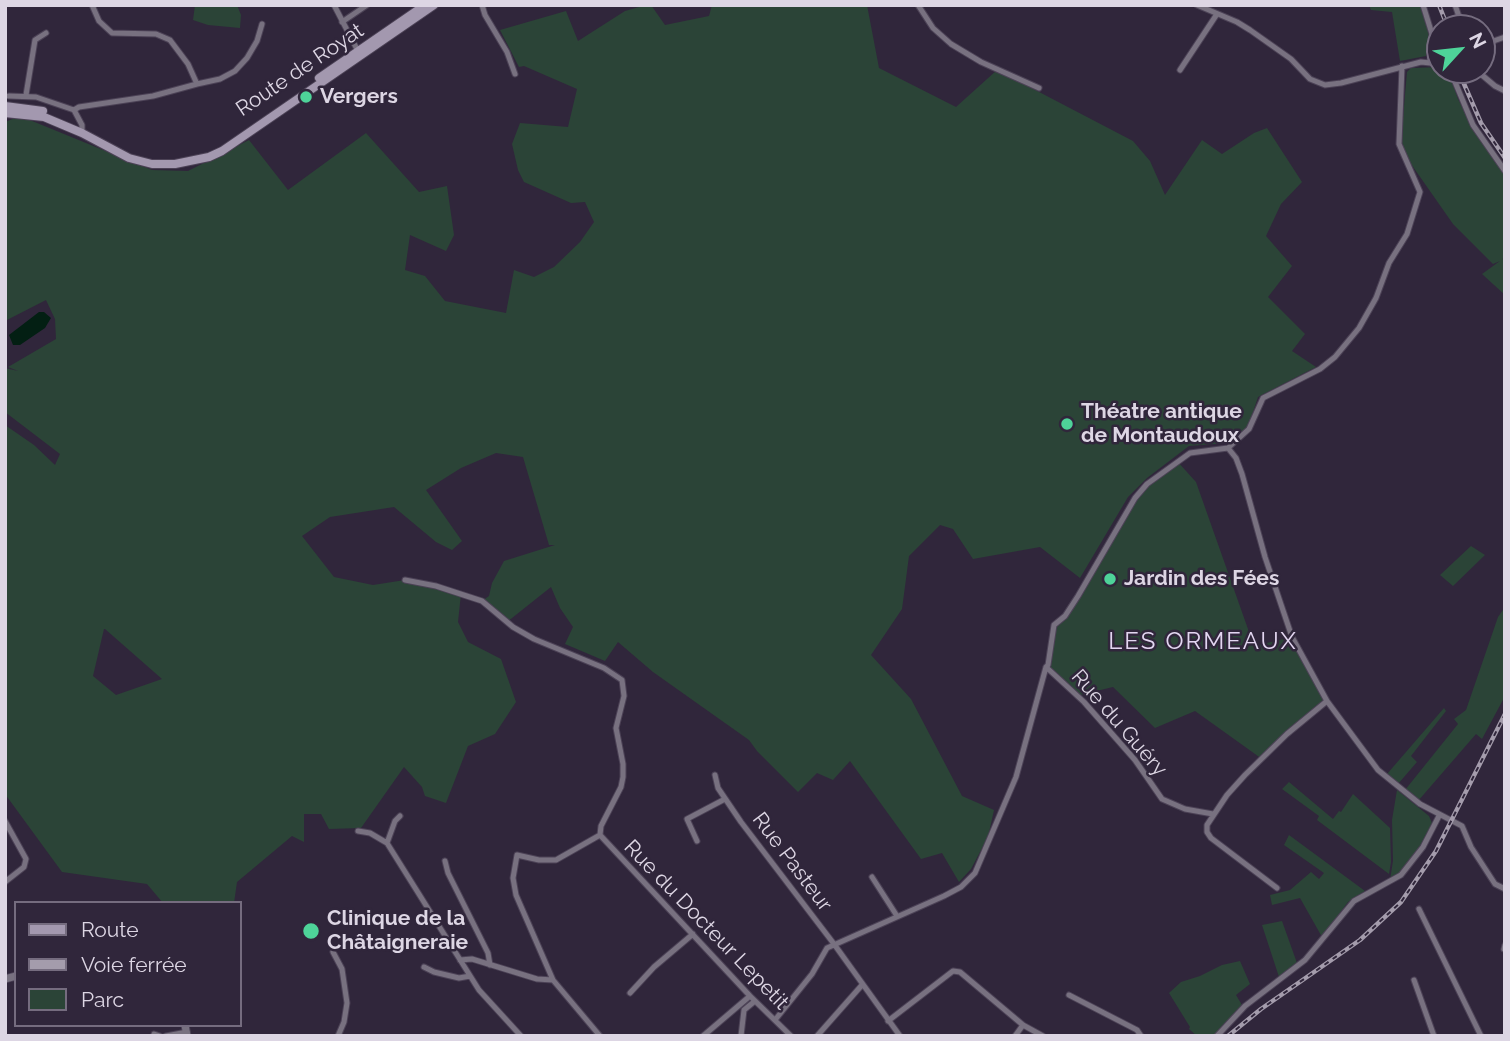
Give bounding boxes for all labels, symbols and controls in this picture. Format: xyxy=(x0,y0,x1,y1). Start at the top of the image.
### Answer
north arrow xyxy=(1426,14,1496,84)
street label: Route de Royat xyxy=(231,18,369,122)
text: N xyxy=(1465,29,1491,52)
place label: Vergers xyxy=(320,84,398,110)
marker: Vergers xyxy=(298,89,314,105)
place label: Théatre antique de Montaudoux xyxy=(1081,399,1242,449)
marker: Théatre antique de Montaudoux xyxy=(1059,416,1075,432)
place label: Jardin des Fées xyxy=(1124,566,1279,592)
marker: Jardin des Fées xyxy=(1102,571,1118,587)
district label: LES ORMEAUX xyxy=(1110,628,1296,656)
street label: Rue du Guéry xyxy=(1066,664,1172,782)
street label: Rue Pasteur xyxy=(747,808,837,916)
street label: Rue du Docteur Lepetit xyxy=(618,835,794,1015)
legend xyxy=(14,901,242,1027)
place label: Clinique de la Châtaigneraie xyxy=(327,906,468,956)
text: Route xyxy=(81,917,139,942)
marker: Clinique de la Châtaigneraie xyxy=(301,921,321,941)
text: Voie ferrée xyxy=(81,952,187,977)
text: Parc xyxy=(81,987,124,1012)

